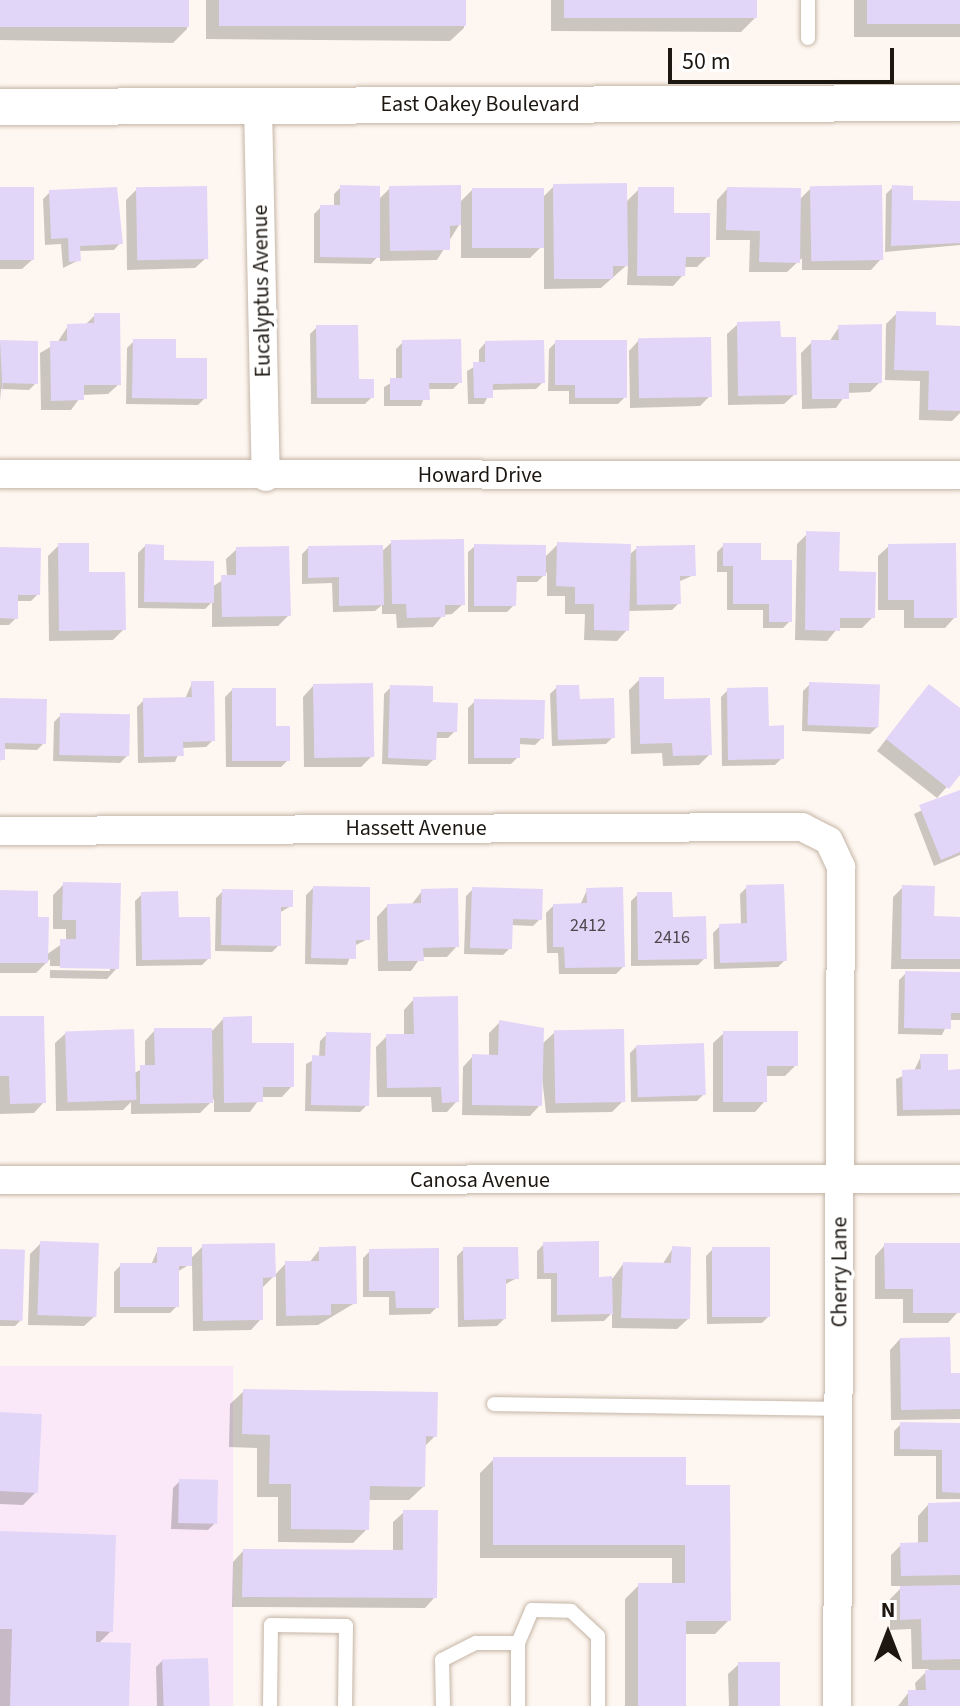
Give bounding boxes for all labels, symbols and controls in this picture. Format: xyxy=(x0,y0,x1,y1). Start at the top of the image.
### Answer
scale bar xyxy=(672,32,898,82)
text: 50 m xyxy=(682,44,731,79)
street label: East Oakey Boulevard xyxy=(380,92,580,118)
street label: Eucalyptus Avenue xyxy=(247,204,277,378)
street label: Howard Drive xyxy=(418,463,542,489)
street label: Hassett Avenue xyxy=(345,816,487,842)
house number: 2412 xyxy=(570,915,606,937)
house number: 2416 xyxy=(654,927,690,949)
street label: Canosa Avenue xyxy=(410,1168,550,1194)
street label: Cherry Lane xyxy=(827,1217,853,1327)
north arrow xyxy=(848,1594,928,1674)
text: N xyxy=(881,1594,895,1626)

